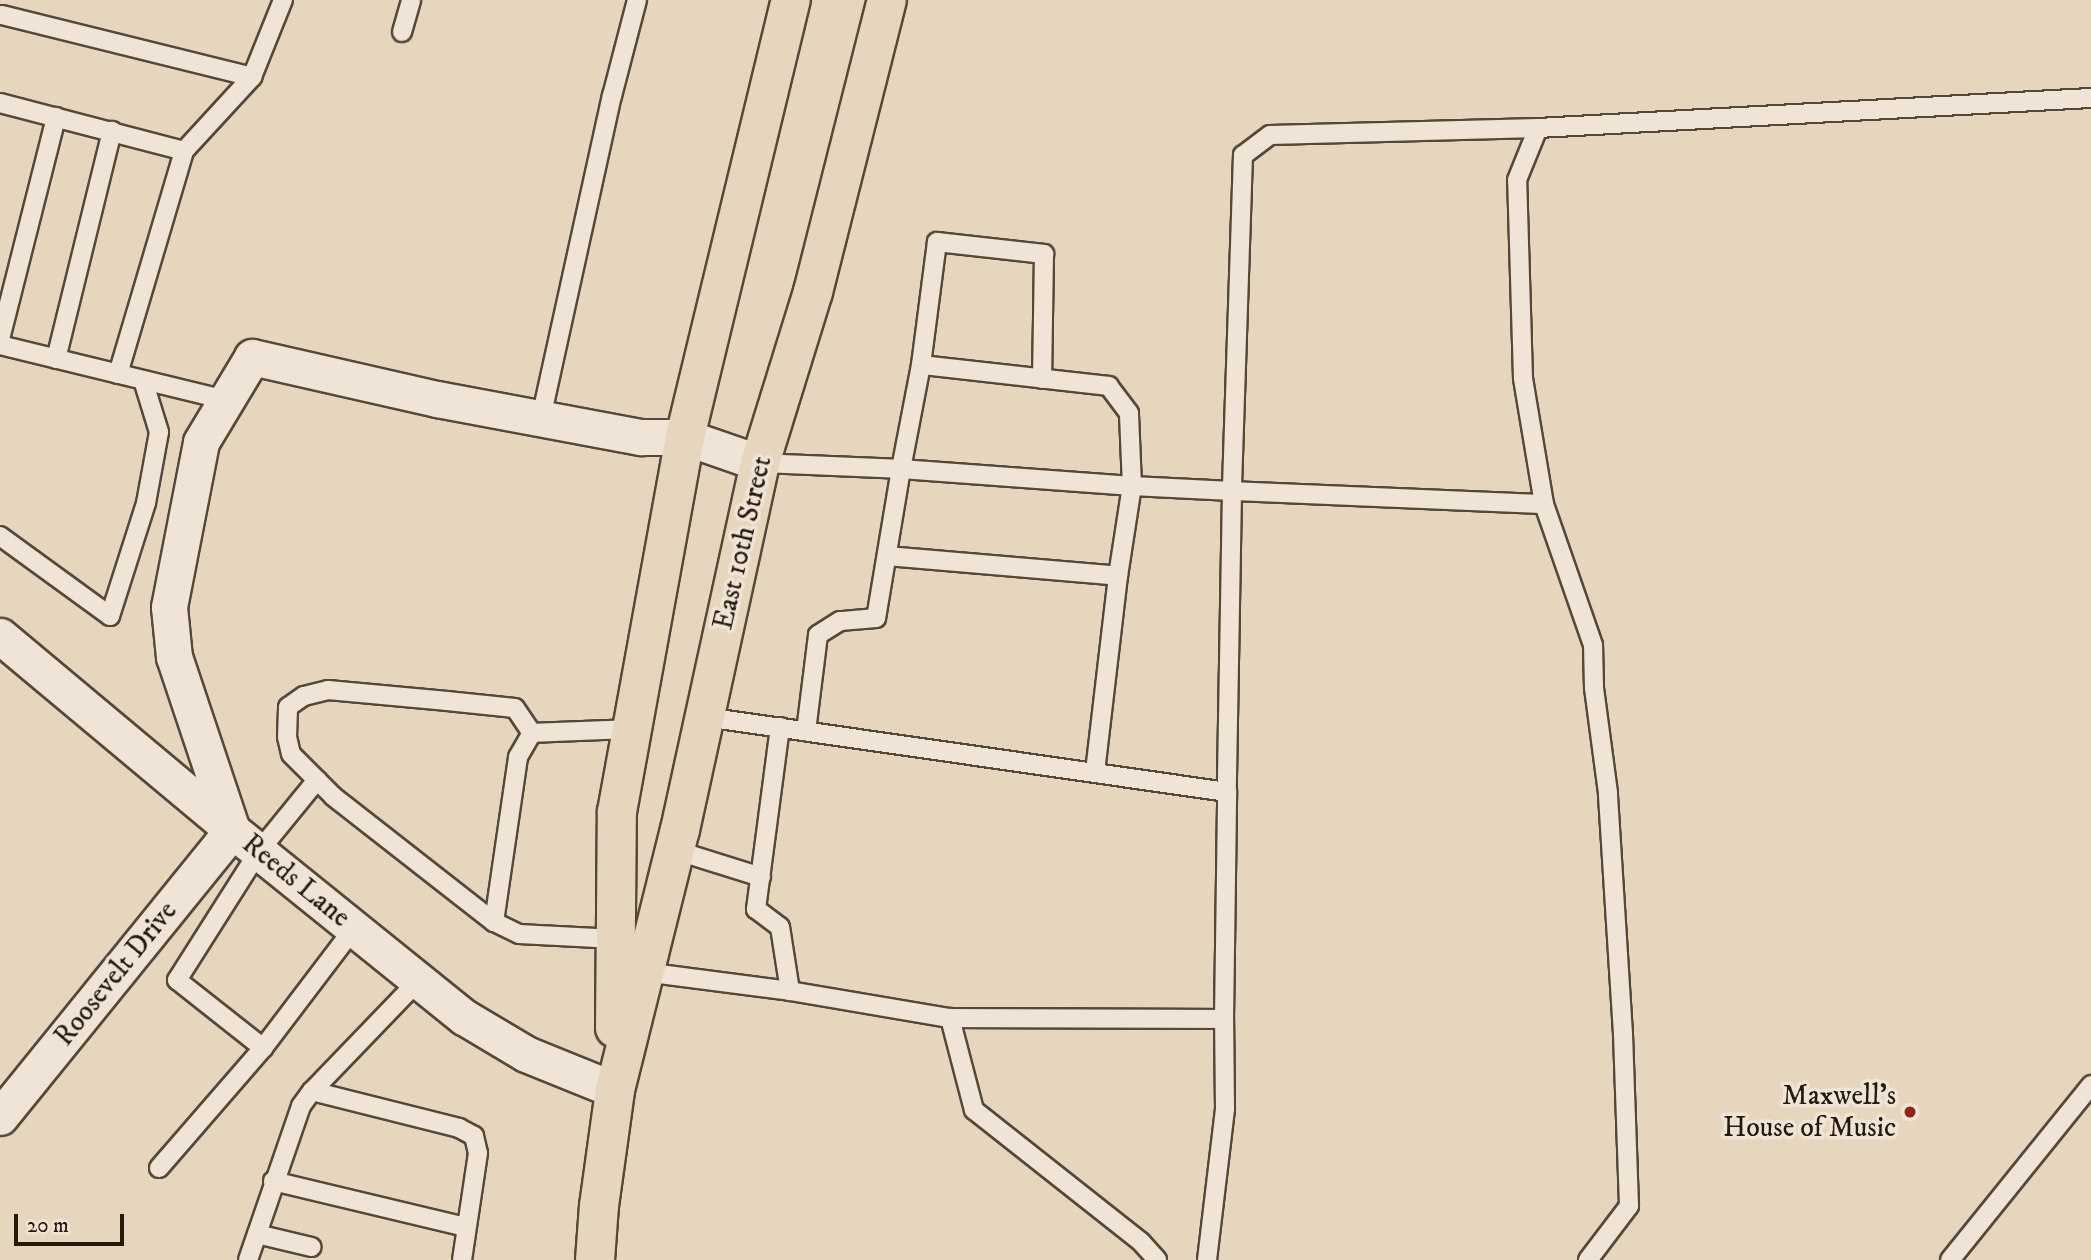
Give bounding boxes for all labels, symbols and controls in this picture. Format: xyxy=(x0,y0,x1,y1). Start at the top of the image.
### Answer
street label: East 10th Street xyxy=(707,453,779,633)
street label: Reeds Lane xyxy=(235,827,357,935)
street label: Roosevelt Drive xyxy=(48,895,184,1053)
place label: Maxwell's House of Music xyxy=(1723,1079,1896,1145)
marker: Maxwell's House of Music xyxy=(1902,1104,1918,1120)
scale bar xyxy=(18,1200,128,1244)
text: 20 m xyxy=(27,1213,69,1239)

